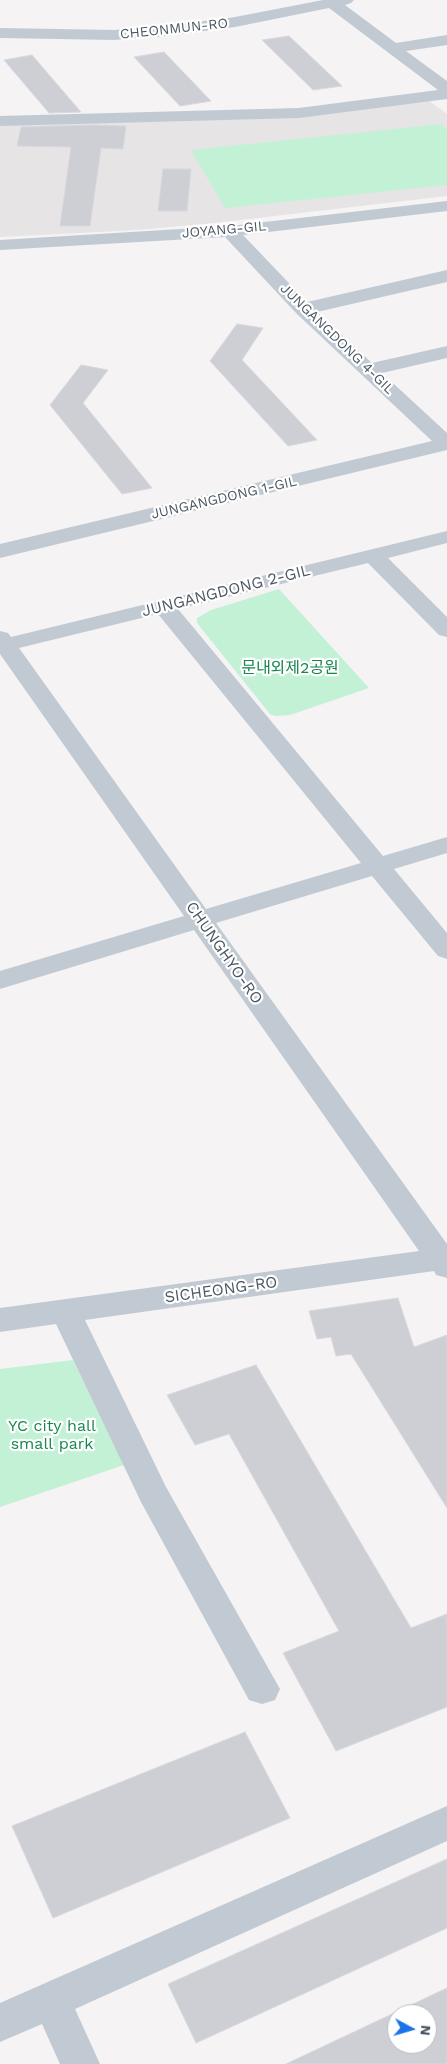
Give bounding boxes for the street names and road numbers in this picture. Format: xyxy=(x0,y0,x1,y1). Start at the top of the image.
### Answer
street label: CHEONMUN-RO xyxy=(119,15,229,43)
street label: JOYANG-GIL xyxy=(181,218,267,242)
street label: JUNGANGDONG 4-GIL xyxy=(276,280,398,398)
street label: JUNGANGDONG 1-GIL xyxy=(150,473,298,523)
street label: JUNGANGDONG 2-GIL xyxy=(140,561,312,621)
street label: CHUNGHYO-RO xyxy=(182,898,266,1008)
street label: SICHEONG-RO xyxy=(163,1273,279,1307)

